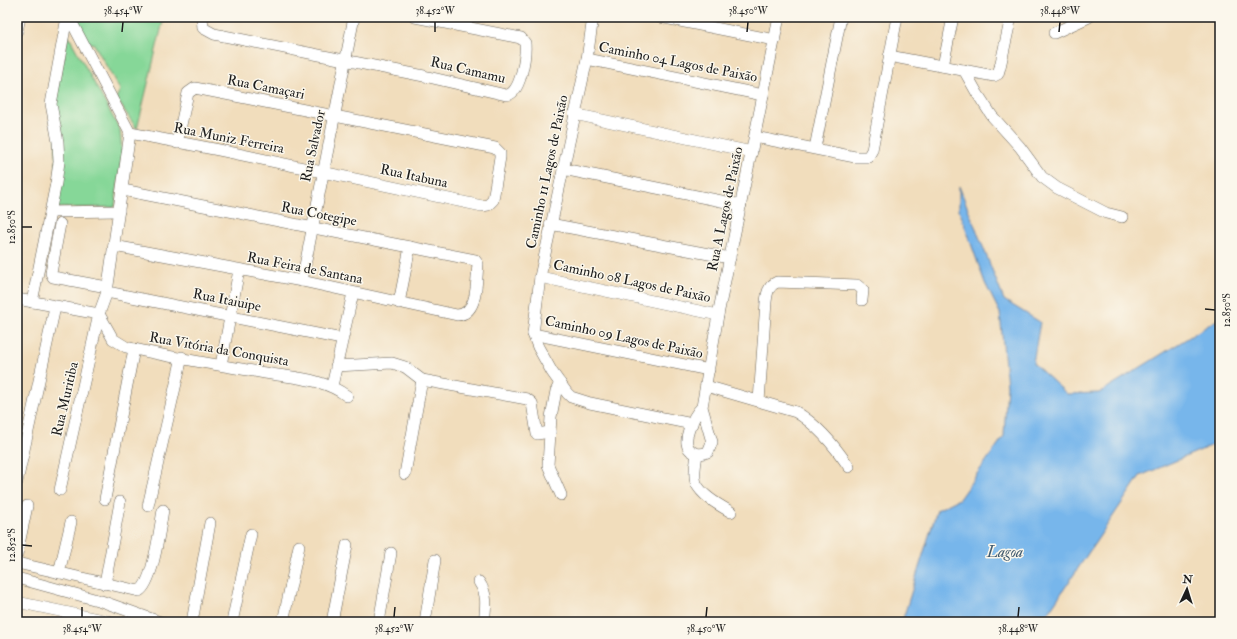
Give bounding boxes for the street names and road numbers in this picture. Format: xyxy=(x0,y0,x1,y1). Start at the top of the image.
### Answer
street label: Caminho 04 Lagos de Paixão xyxy=(597,38,759,86)
street label: Rua Camamu xyxy=(429,53,507,87)
street label: Rua Camaçari xyxy=(226,71,307,103)
street label: Caminho 11 Lagos de Paixão xyxy=(522,93,572,250)
street label: Rua Salvador xyxy=(297,108,329,184)
street label: Rua Muniz Ferreira xyxy=(172,119,286,157)
street label: Rua A Lagos de Paixão xyxy=(704,145,747,273)
street label: Rua Itabuna xyxy=(379,161,450,191)
street label: Rua Cotegipe xyxy=(280,198,358,231)
street label: Rua Feira de Santana xyxy=(246,248,364,288)
street label: Caminho 08 Lagos de Paixão xyxy=(552,256,713,306)
street label: Rua Itaiuipe xyxy=(191,285,263,316)
street label: Caminho 09 Lagos de Paixão xyxy=(543,312,705,362)
street label: Rua Vitória da Conquista xyxy=(148,328,290,370)
street label: Rua Muritiba xyxy=(48,360,82,438)

